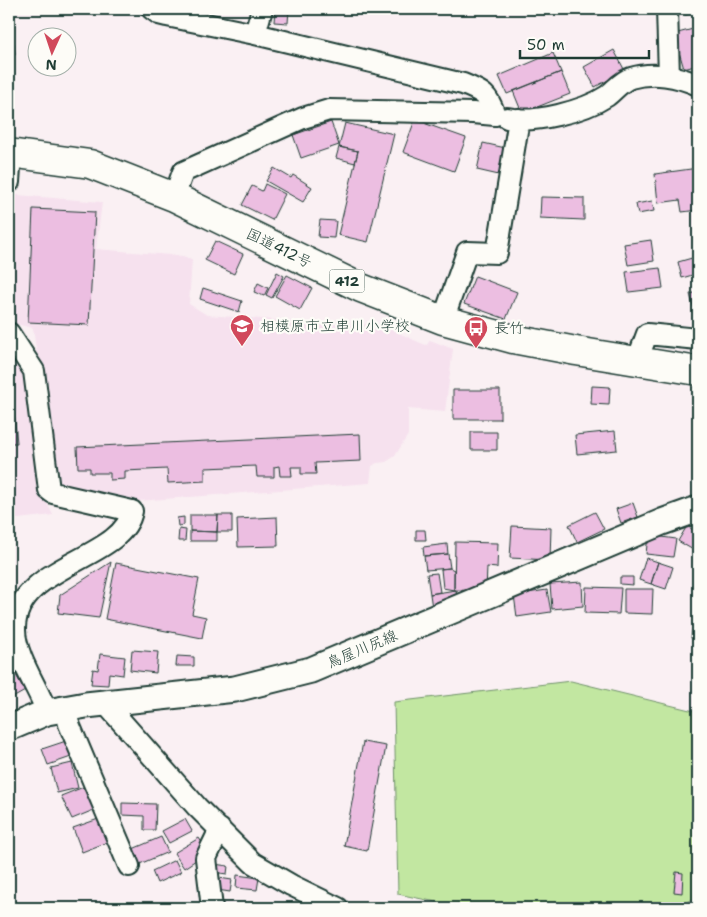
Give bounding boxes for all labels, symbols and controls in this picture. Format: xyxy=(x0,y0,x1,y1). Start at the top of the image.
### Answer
north arrow xyxy=(28,28,78,78)
scale bar xyxy=(520,28,648,60)
text: 50 m xyxy=(527,35,565,55)
text: N xyxy=(45,56,57,74)
street label: 国道412号 xyxy=(243,224,315,272)
road number: 412 xyxy=(330,270,364,292)
school or university icon: 相模原市立串川小学校 xyxy=(229,313,255,347)
bus stop icon: 長竹 xyxy=(463,315,489,349)
place label: 相模原市立串川小学校 xyxy=(260,316,410,336)
place label: 長竹 xyxy=(494,318,524,338)
street label: 鳥屋川尻線 xyxy=(324,625,400,673)

